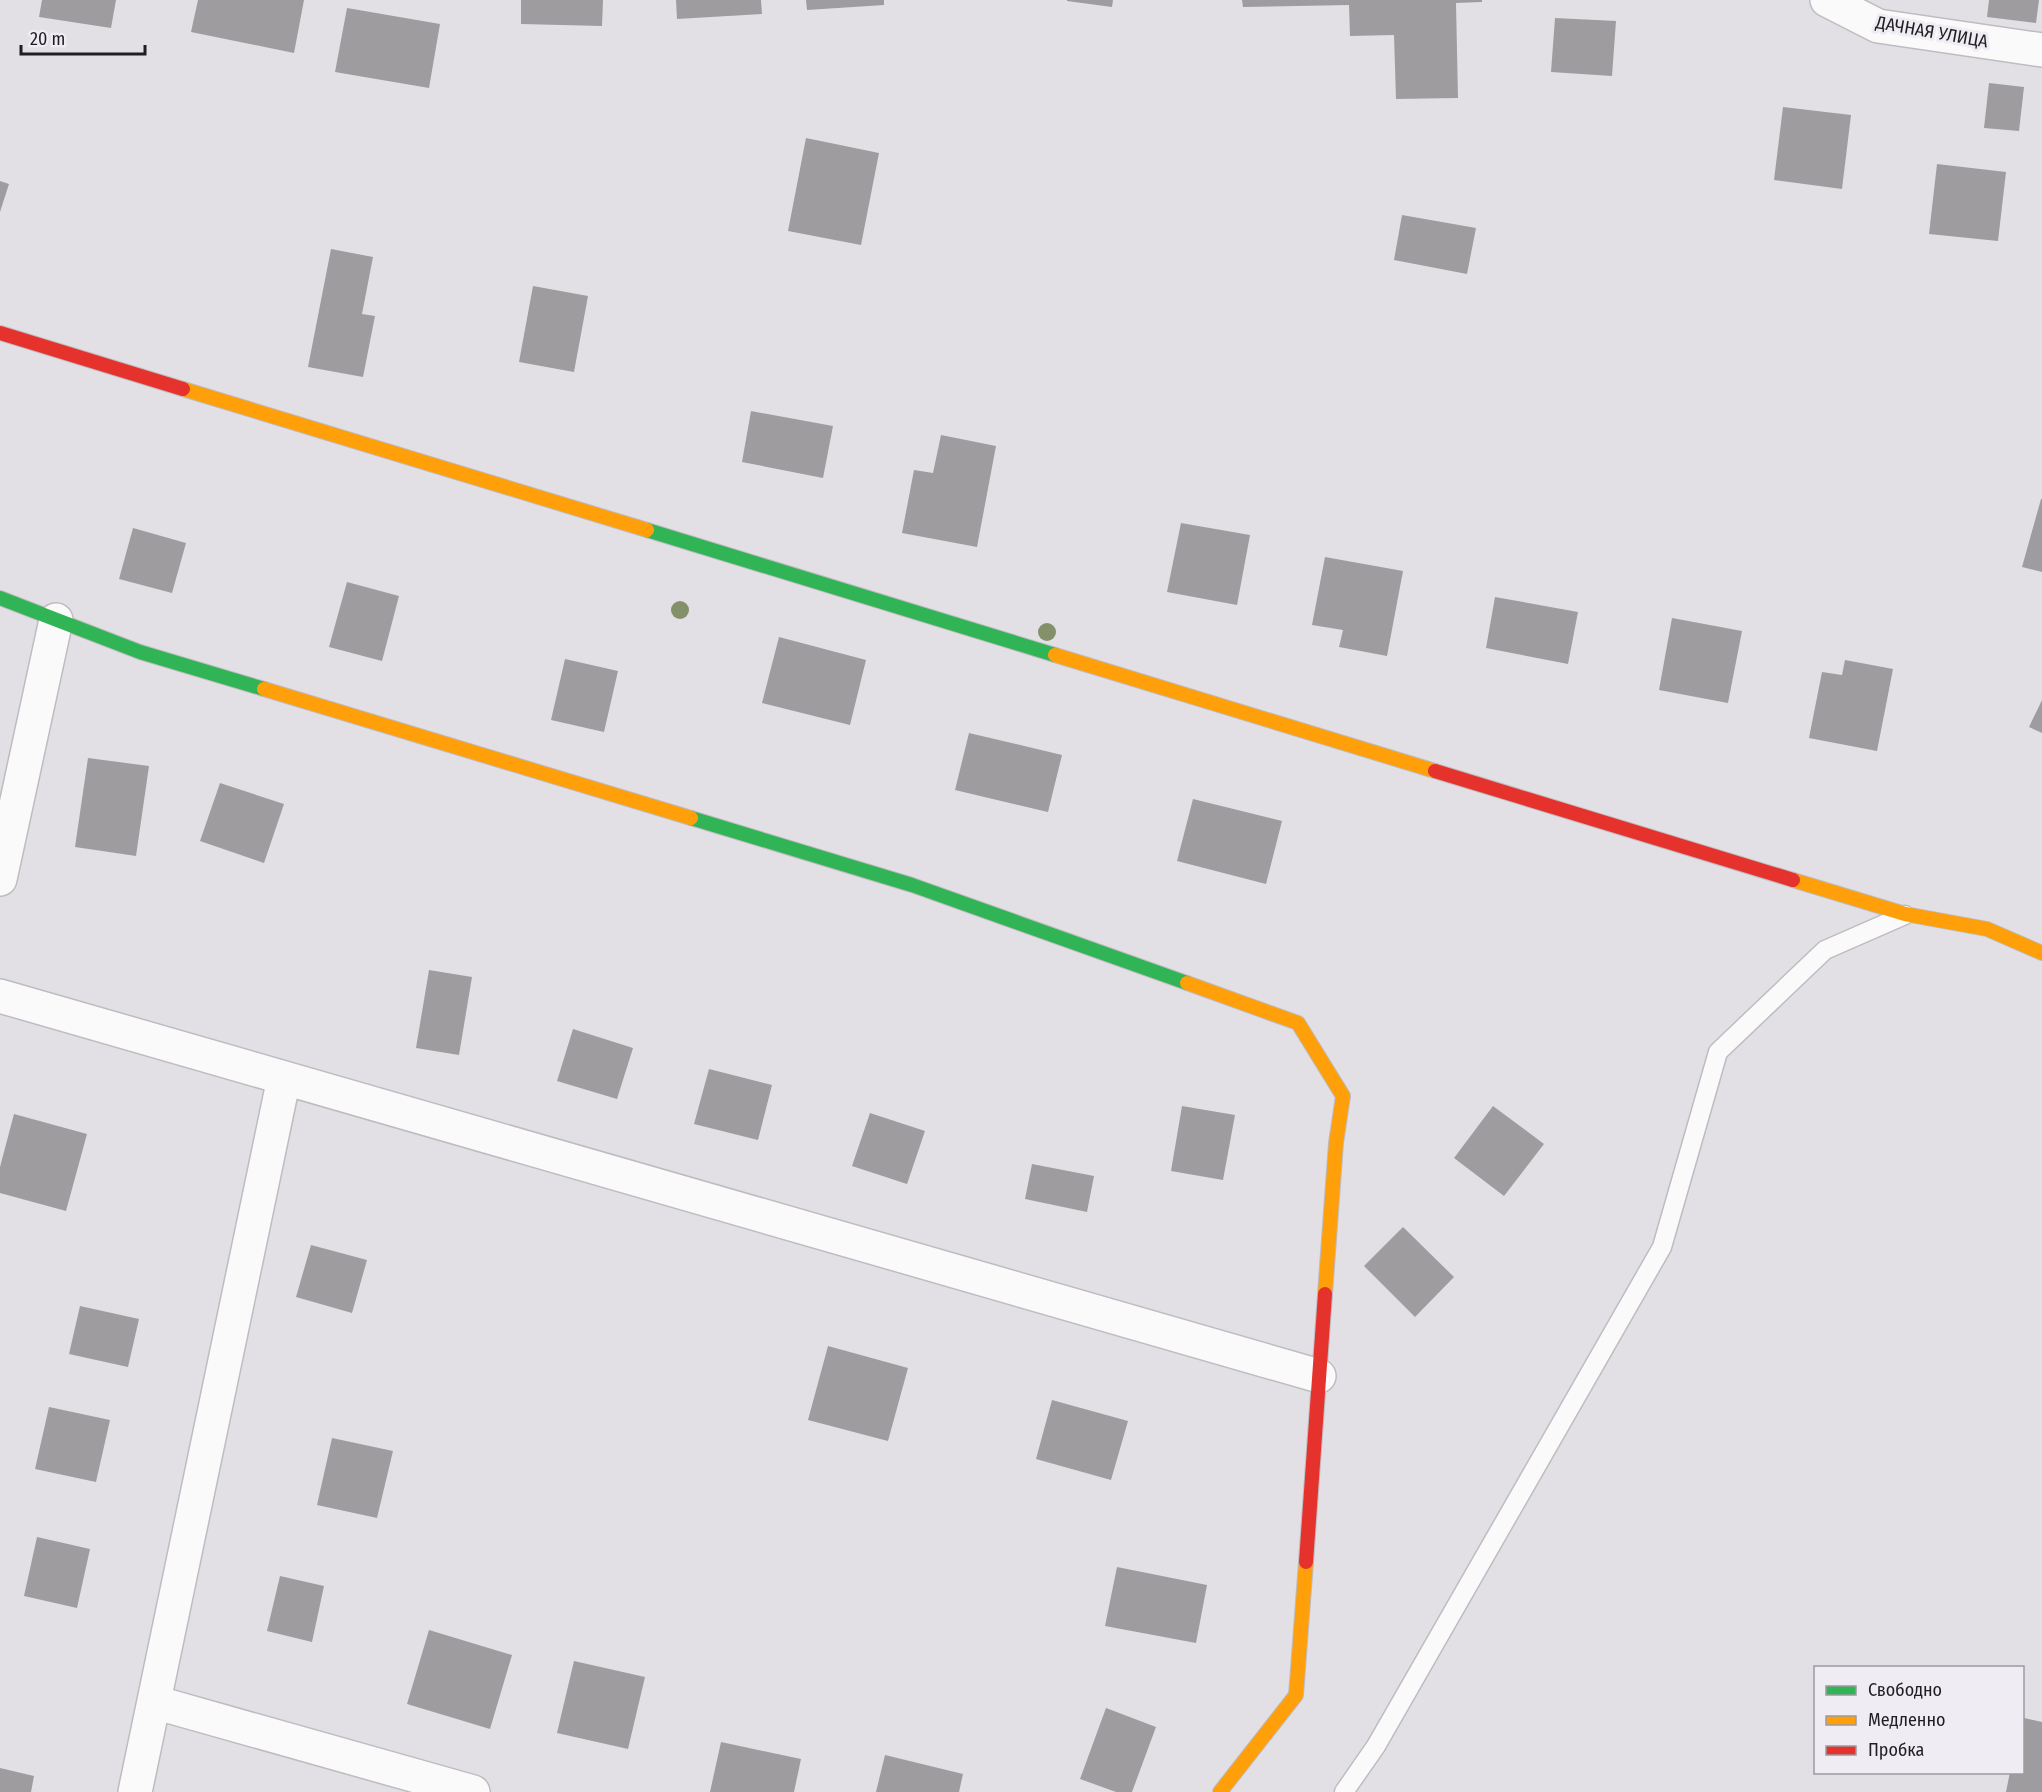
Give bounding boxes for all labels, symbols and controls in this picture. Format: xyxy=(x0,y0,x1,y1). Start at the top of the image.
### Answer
street label: ДАЧНАЯ УЛИЦА xyxy=(1873,11,1990,53)
scale bar xyxy=(21,18,146,56)
text: 20 m xyxy=(30,28,65,50)
legend xyxy=(1814,1666,2024,1774)
text: Свободно xyxy=(1868,1679,1942,1701)
text: Медленно xyxy=(1868,1709,1946,1731)
text: Пробка xyxy=(1868,1739,1924,1761)

